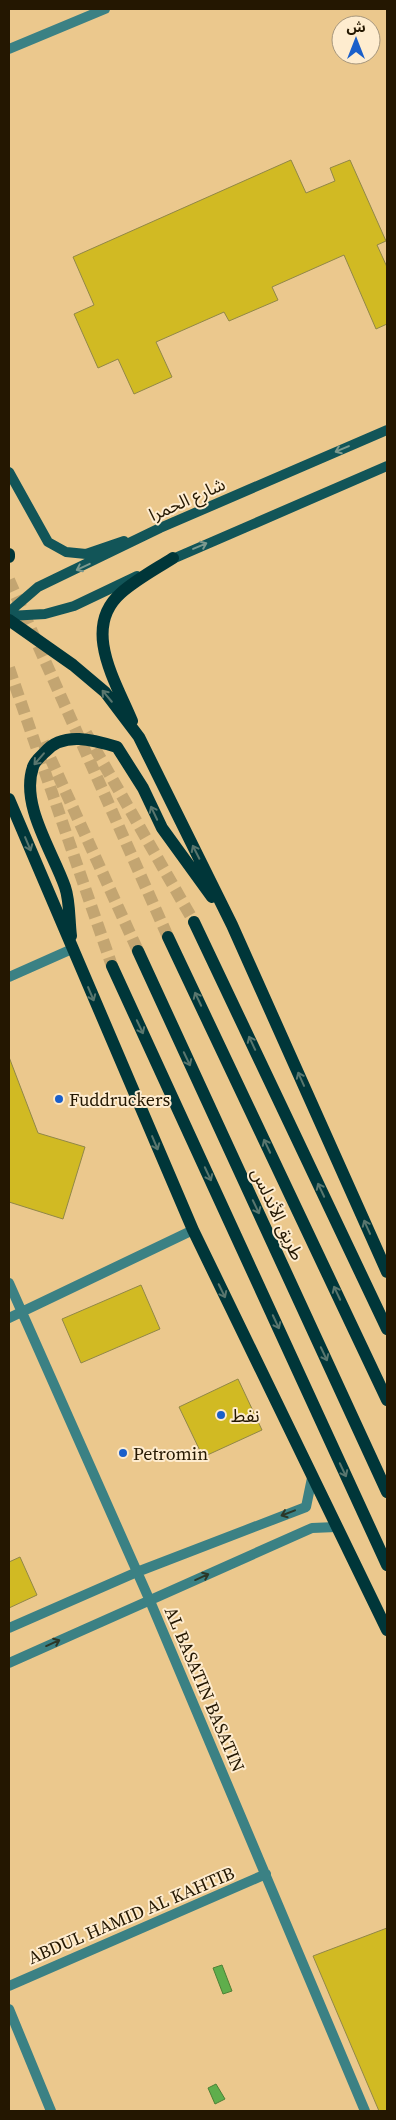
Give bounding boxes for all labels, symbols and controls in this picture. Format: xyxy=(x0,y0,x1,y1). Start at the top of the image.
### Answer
north arrow xyxy=(331,15,381,65)
text: ش xyxy=(346,17,366,37)
one-way arrow xyxy=(335,446,350,455)
street label: شارع الحمرا xyxy=(145,471,230,529)
one-way arrow xyxy=(192,541,207,551)
one-way arrow xyxy=(76,563,91,572)
one-way arrow xyxy=(102,690,113,703)
one-way arrow xyxy=(33,753,44,766)
one-way arrow xyxy=(149,806,159,821)
one-way arrow xyxy=(23,836,33,851)
one-way arrow xyxy=(191,845,200,860)
one-way arrow xyxy=(87,986,97,1001)
one-way arrow xyxy=(193,992,202,1007)
one-way arrow xyxy=(136,1019,145,1034)
one-way arrow xyxy=(246,1036,256,1051)
one-way arrow xyxy=(183,1051,193,1066)
one-way arrow xyxy=(296,1072,306,1087)
place label: Fuddruckers xyxy=(69,1087,170,1112)
marker: Fuddruckers xyxy=(53,1093,65,1105)
one-way arrow xyxy=(151,1135,161,1150)
one-way arrow xyxy=(262,1139,271,1154)
street label: طريق الأندلس xyxy=(246,1164,310,1264)
one-way arrow xyxy=(203,1166,213,1181)
one-way arrow xyxy=(316,1183,326,1198)
one-way arrow xyxy=(251,1199,261,1214)
one-way arrow xyxy=(362,1220,372,1235)
one-way arrow xyxy=(218,1283,227,1298)
one-way arrow xyxy=(331,1286,341,1301)
one-way arrow xyxy=(271,1314,281,1329)
one-way arrow xyxy=(319,1346,329,1361)
place label: نفط xyxy=(231,1403,260,1428)
marker: نفط xyxy=(215,1409,227,1421)
place label: Petromin xyxy=(133,1441,208,1466)
marker: Petromin xyxy=(117,1447,129,1459)
one-way arrow xyxy=(339,1462,349,1477)
one-way arrow xyxy=(281,1509,296,1519)
one-way arrow xyxy=(194,1572,209,1582)
street label: AL BASATIN BASATIN xyxy=(159,1602,251,1776)
one-way arrow xyxy=(45,1637,60,1647)
street label: ABDUL HAMID AL KAHTIB xyxy=(24,1860,238,1970)

